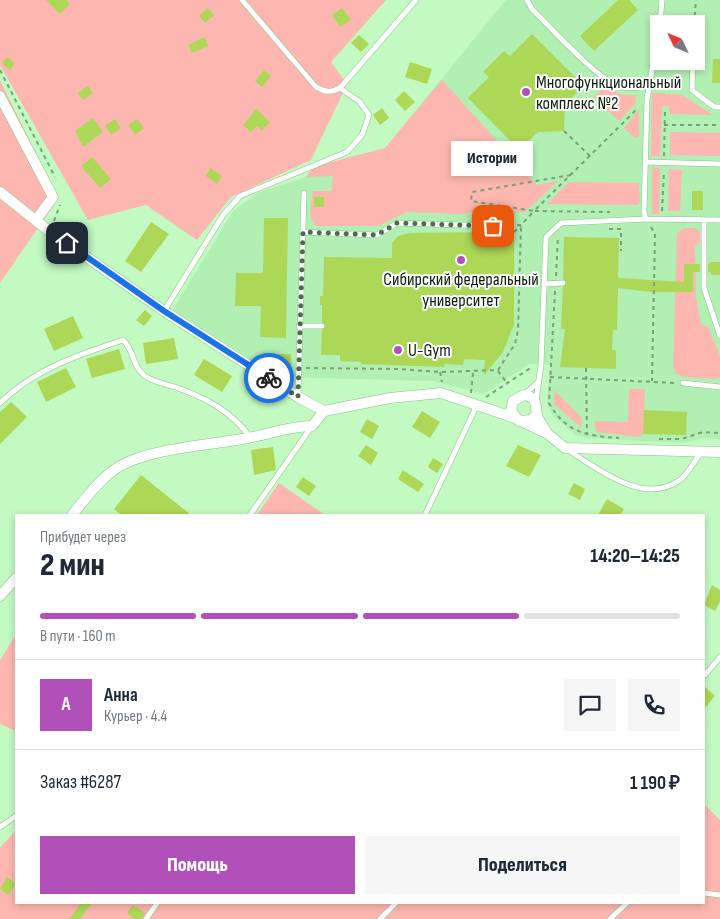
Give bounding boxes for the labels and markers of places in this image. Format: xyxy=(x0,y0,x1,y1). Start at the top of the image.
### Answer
place label: Многофункциональный комплекс №2 xyxy=(536,72,681,114)
marker: Многофункциональный комплекс №2 xyxy=(520,86,532,98)
callout: Истории xyxy=(452,141,534,176)
pin xyxy=(472,205,514,247)
pin xyxy=(46,222,88,264)
marker: Сибирский федеральный университет xyxy=(455,254,467,266)
place label: Сибирский федеральный университет xyxy=(383,269,539,311)
place label: U-Gym xyxy=(408,340,451,361)
marker: U-Gym xyxy=(392,344,404,356)

